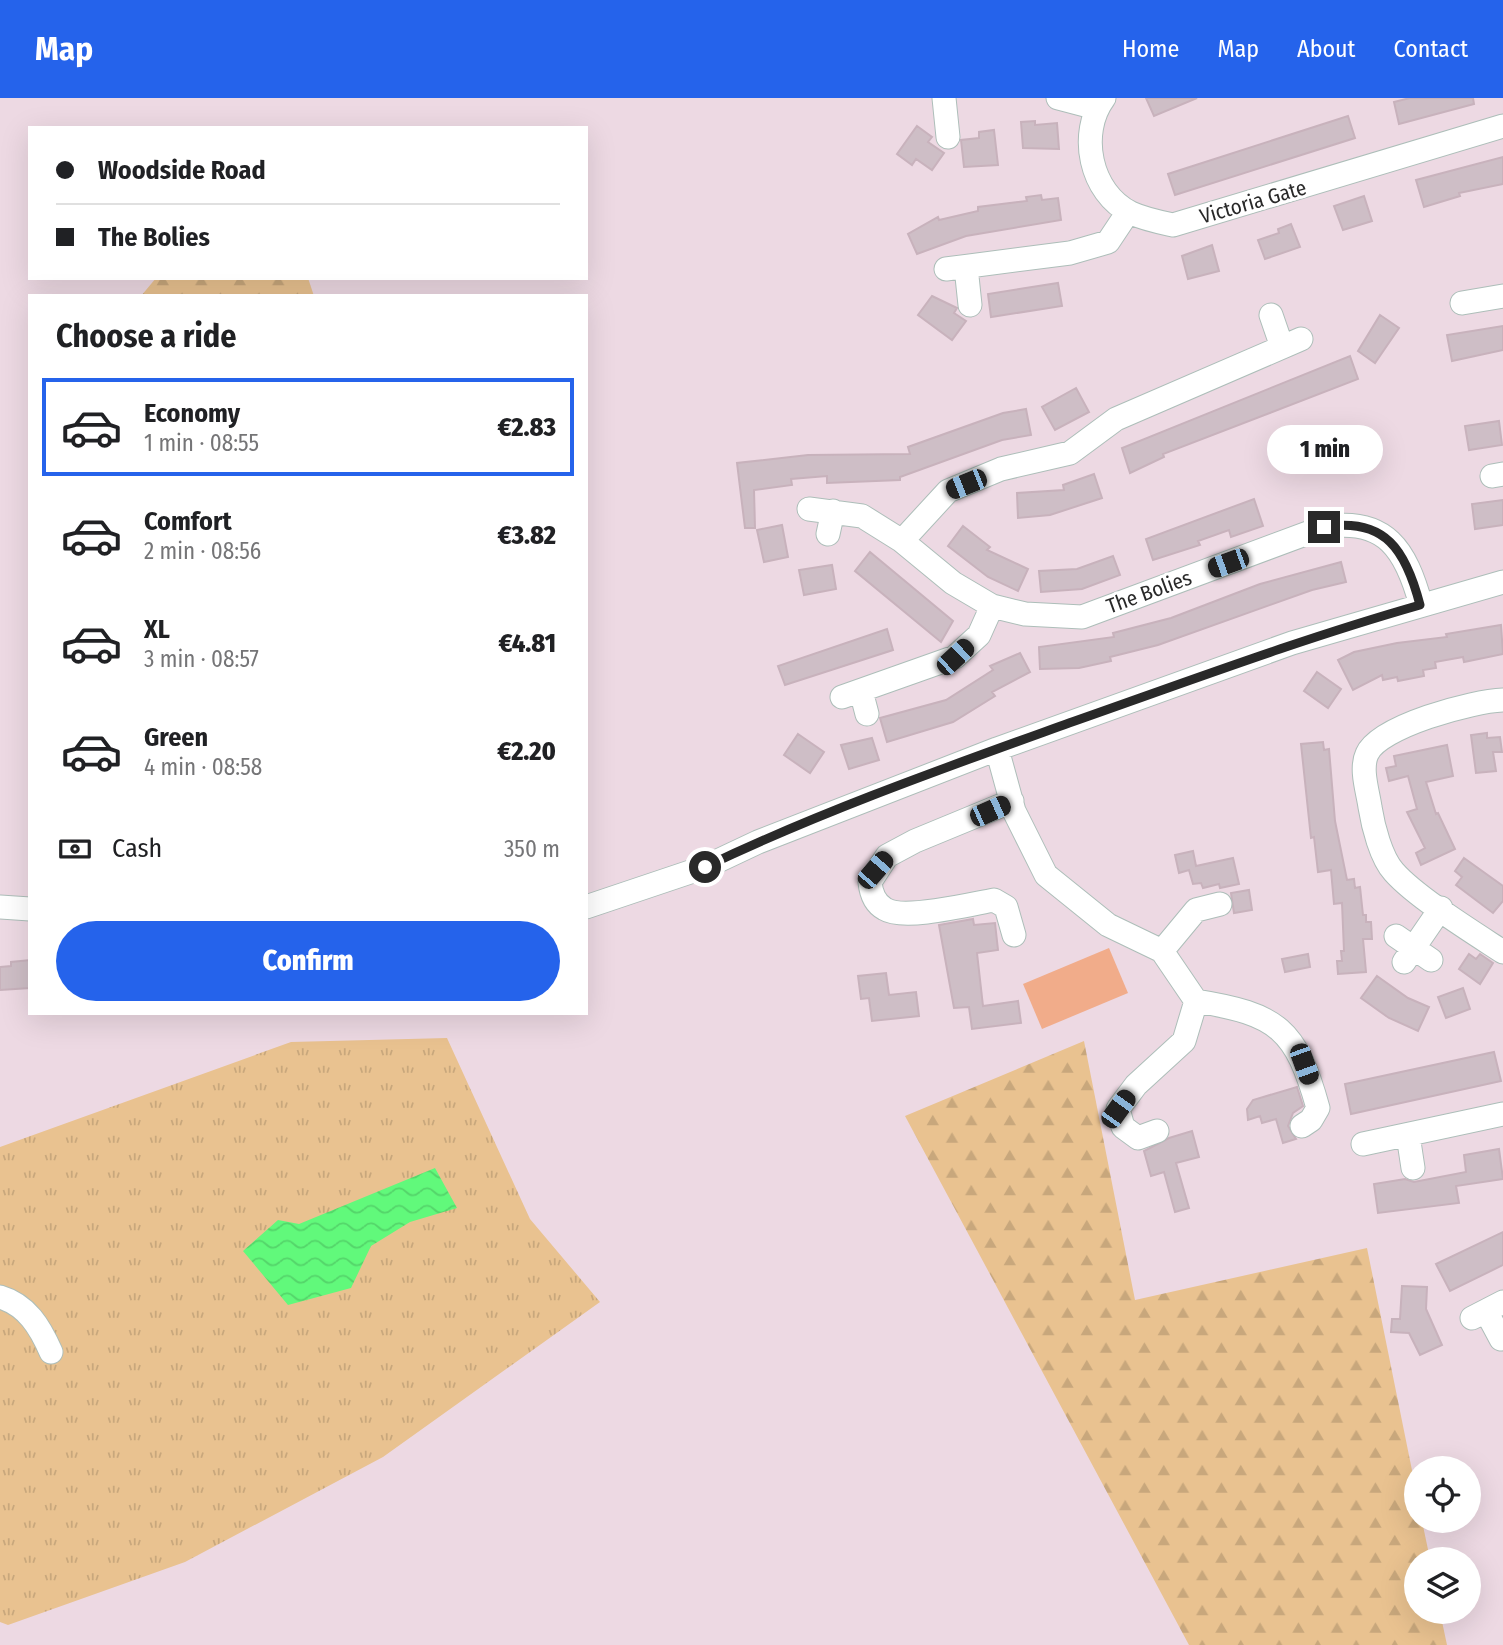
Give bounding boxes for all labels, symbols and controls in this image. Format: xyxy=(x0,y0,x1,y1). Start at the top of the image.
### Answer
text: Map xyxy=(35,29,93,69)
text: Home xyxy=(1122,35,1179,63)
text: Map xyxy=(1217,35,1259,63)
text: About xyxy=(1297,35,1355,63)
text: Contact xyxy=(1393,35,1468,63)
text: Woodside Road xyxy=(98,155,266,186)
street label: Victoria Gate xyxy=(1197,174,1309,230)
text: The Bolies xyxy=(98,222,210,253)
text: Choose a ride xyxy=(56,317,237,355)
icon: car xyxy=(60,396,123,459)
text: Economy xyxy=(144,398,240,429)
text: €2.83 xyxy=(498,412,556,443)
callout: 1 min xyxy=(1266,426,1382,474)
text: 1 min · 08:55 xyxy=(144,429,259,457)
text: 1 min xyxy=(1300,435,1350,463)
car xyxy=(943,466,990,502)
icon: car xyxy=(60,504,123,567)
text: Comfort xyxy=(144,506,232,537)
route end xyxy=(1308,511,1340,543)
text: €3.82 xyxy=(497,520,556,551)
text: 2 min · 08:56 xyxy=(144,537,261,565)
car xyxy=(1205,546,1252,580)
street label: The Bolies xyxy=(1103,565,1195,619)
icon: car xyxy=(60,612,123,675)
text: XL xyxy=(144,614,170,645)
text: €4.81 xyxy=(498,628,556,659)
car xyxy=(933,635,978,679)
text: 3 min · 08:57 xyxy=(144,645,259,673)
icon: car xyxy=(60,720,123,783)
text: Green xyxy=(144,722,208,753)
text: €2.20 xyxy=(497,736,556,767)
text: 4 min · 08:58 xyxy=(144,753,262,781)
car xyxy=(967,793,1014,829)
icon: cash xyxy=(56,830,94,868)
text: Cash xyxy=(112,833,162,864)
text: 350 m xyxy=(504,835,560,863)
car xyxy=(854,847,897,893)
route start xyxy=(689,851,721,883)
button: Confirm xyxy=(56,921,560,1001)
car xyxy=(1287,1041,1322,1087)
car xyxy=(1098,1086,1139,1132)
map controls xyxy=(1404,1456,1481,1624)
button: locate xyxy=(1404,1456,1481,1533)
button: layers xyxy=(1404,1547,1481,1624)

